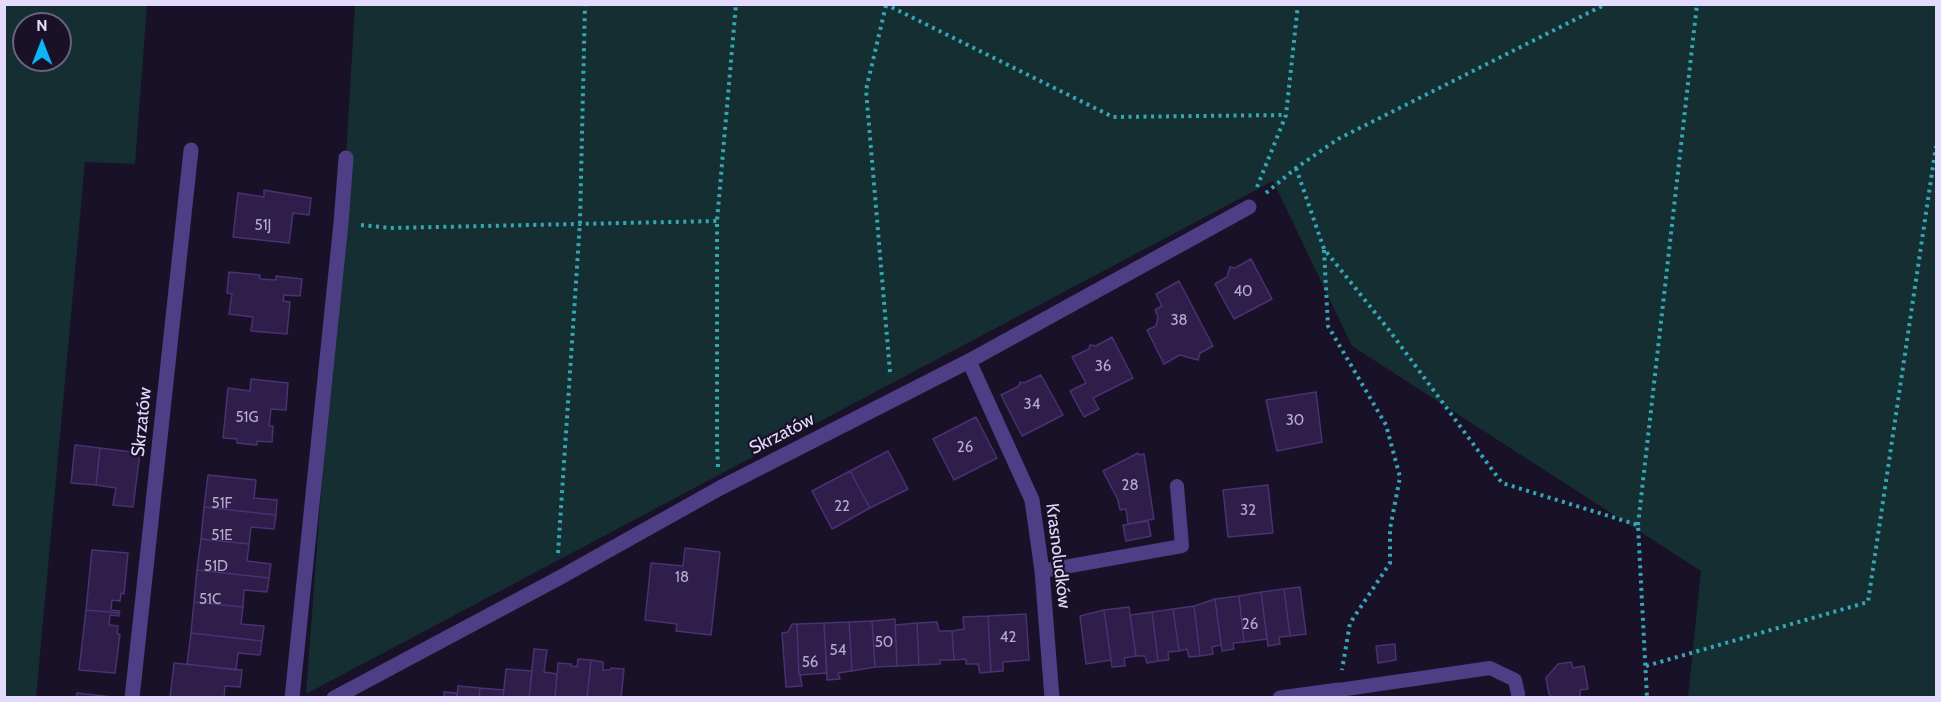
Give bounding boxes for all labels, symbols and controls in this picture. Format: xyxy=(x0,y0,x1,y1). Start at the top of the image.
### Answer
north arrow xyxy=(12,12,72,72)
text: N xyxy=(36,16,48,35)
house number: 51J xyxy=(255,217,271,235)
house number: 40 xyxy=(1233,283,1253,301)
house number: 38 xyxy=(1170,312,1188,330)
house number: 36 xyxy=(1095,358,1111,376)
street label: Skrzatów xyxy=(128,386,156,458)
house number: 34 xyxy=(1024,396,1040,414)
street label: Skrzatów xyxy=(746,408,818,460)
house number: 51G xyxy=(235,409,259,427)
house number: 30 xyxy=(1286,412,1304,430)
house number: 26 xyxy=(957,439,973,457)
house number: 28 xyxy=(1122,477,1138,495)
house number: 51F xyxy=(212,495,232,513)
house number: 22 xyxy=(834,498,850,516)
street label: Krasnoludków xyxy=(1041,502,1075,610)
house number: 32 xyxy=(1240,502,1256,520)
house number: 51E xyxy=(211,527,233,545)
house number: 51D xyxy=(204,558,228,576)
house number: 18 xyxy=(675,569,689,587)
house number: 51C xyxy=(199,591,221,609)
house number: 26 xyxy=(1242,616,1258,634)
house number: 42 xyxy=(1000,629,1016,647)
house number: 50 xyxy=(875,634,893,652)
house number: 54 xyxy=(830,642,846,660)
house number: 56 xyxy=(802,654,818,672)

